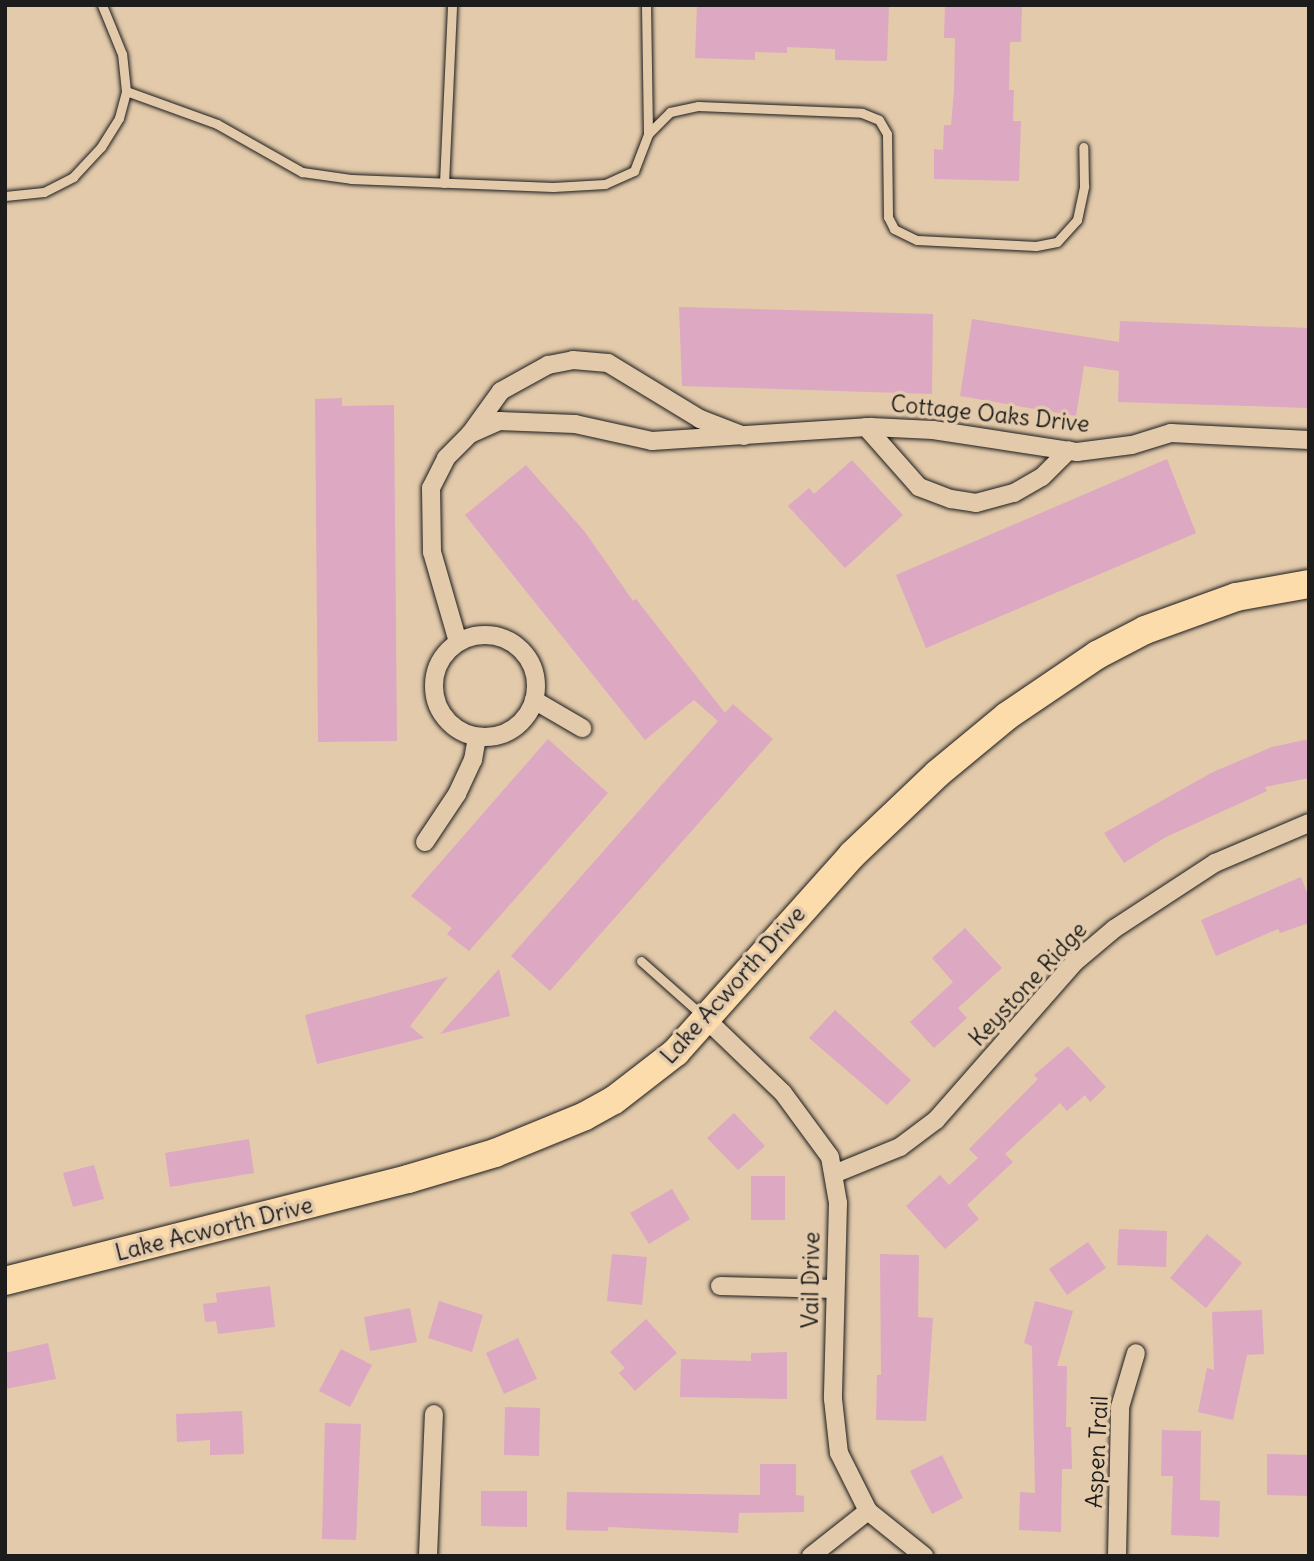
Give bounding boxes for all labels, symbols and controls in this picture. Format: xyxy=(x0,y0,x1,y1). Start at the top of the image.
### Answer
street label: Cottage Oaks Drive xyxy=(889,390,1091,438)
street label: Lake Acworth Drive xyxy=(655,900,811,1070)
street label: Keystone Ridge xyxy=(963,916,1093,1052)
street label: Lake Acworth Drive xyxy=(112,1191,316,1267)
street label: Vail Drive xyxy=(796,1231,826,1329)
street label: Aspen Trail xyxy=(1080,1395,1114,1509)

